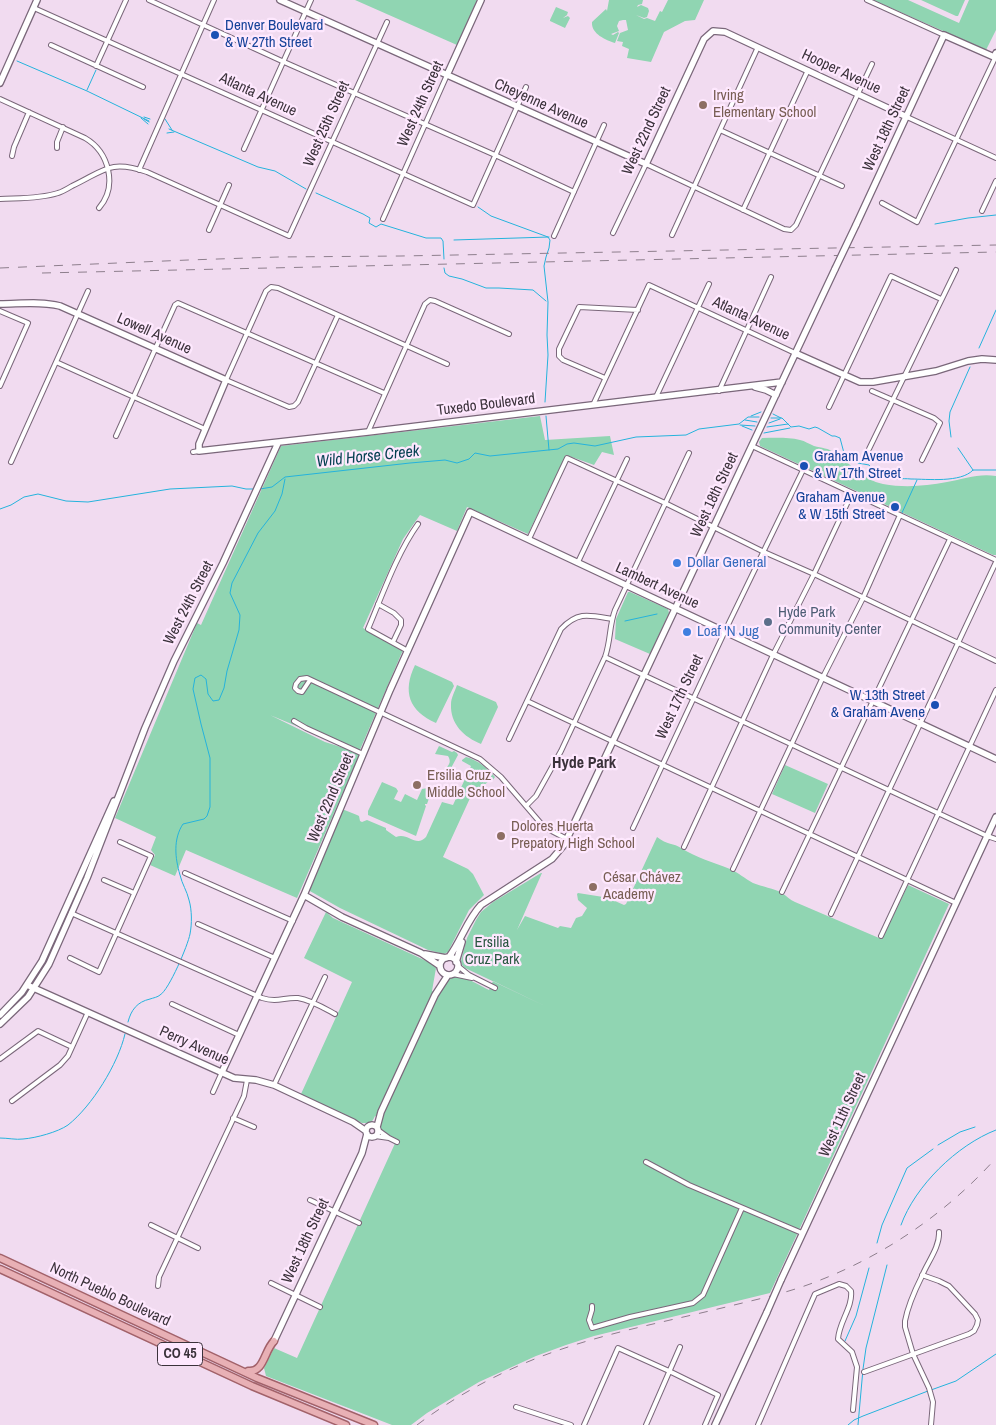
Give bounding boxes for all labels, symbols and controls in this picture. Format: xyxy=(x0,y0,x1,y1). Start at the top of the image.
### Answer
place label: Denver Boulevard & W 27th Street xyxy=(225,17,323,52)
marker: Denver Boulevard & W 27th Street xyxy=(209,29,221,41)
street label: Hooper Avenue xyxy=(799,46,883,98)
street label: West 24th Street xyxy=(394,59,448,149)
street label: Atlanta Avenue xyxy=(216,69,300,121)
street label: Cheyenne Avenue xyxy=(491,75,591,133)
street label: West 25th Street xyxy=(300,79,354,169)
street label: West 22nd Street xyxy=(619,84,675,178)
street label: West 18th Street xyxy=(860,84,914,174)
place label: Irving Elementary School xyxy=(713,87,816,122)
marker: Irving Elementary School xyxy=(697,99,709,111)
street label: Atlanta Avenue xyxy=(709,293,793,345)
street label: Lowell Avenue xyxy=(114,310,194,358)
street label: Tuxedo Boulevard xyxy=(436,390,536,420)
water label: Wild Horse Creek xyxy=(316,442,420,472)
place label: Graham Avenue & W 17th Street xyxy=(814,448,903,483)
street label: West 18th Street xyxy=(688,450,742,540)
marker: Graham Avenue & W 17th Street xyxy=(798,460,810,472)
place label: Graham Avenue & W 15th Street xyxy=(796,489,885,524)
marker: Graham Avenue & W 15th Street xyxy=(889,501,901,513)
place label: Dollar General xyxy=(687,554,766,572)
marker: Dollar General xyxy=(671,557,683,569)
street label: West 24th Street xyxy=(160,558,218,648)
street label: Lambert Avenue xyxy=(612,559,702,613)
place label: Hyde Park Community Center xyxy=(778,604,881,639)
marker: Hyde Park Community Center xyxy=(762,616,774,628)
place label: Loaf 'N Jug xyxy=(697,623,759,641)
marker: Loaf 'N Jug xyxy=(681,626,693,638)
street label: West 17th Street xyxy=(653,652,707,742)
place label: W 13th Street & Graham Avene xyxy=(831,687,925,722)
marker: W 13th Street & Graham Avene xyxy=(929,699,941,711)
street label: West 22nd Street xyxy=(304,751,358,845)
district label: Hyde Park xyxy=(552,754,616,774)
place label: Ersilia Cruz Middle School xyxy=(427,767,505,802)
marker: Ersilia Cruz Middle School xyxy=(411,779,423,791)
place label: Dolores Huerta Prepatory High School xyxy=(511,818,635,853)
marker: Dolores Huerta Prepatory High School xyxy=(495,830,507,842)
place label: César Chávez Academy xyxy=(603,869,681,904)
marker: César Chávez Academy xyxy=(587,881,599,893)
park label: Ersilia Cruz Park xyxy=(465,934,519,969)
street label: Perry Avenue xyxy=(156,1023,232,1069)
street label: West 11th Street xyxy=(816,1070,870,1160)
street label: West 18th Street xyxy=(279,1196,333,1286)
street label: North Pueblo Boulevard xyxy=(47,1259,173,1331)
road number: CO 45 xyxy=(158,1342,202,1366)

